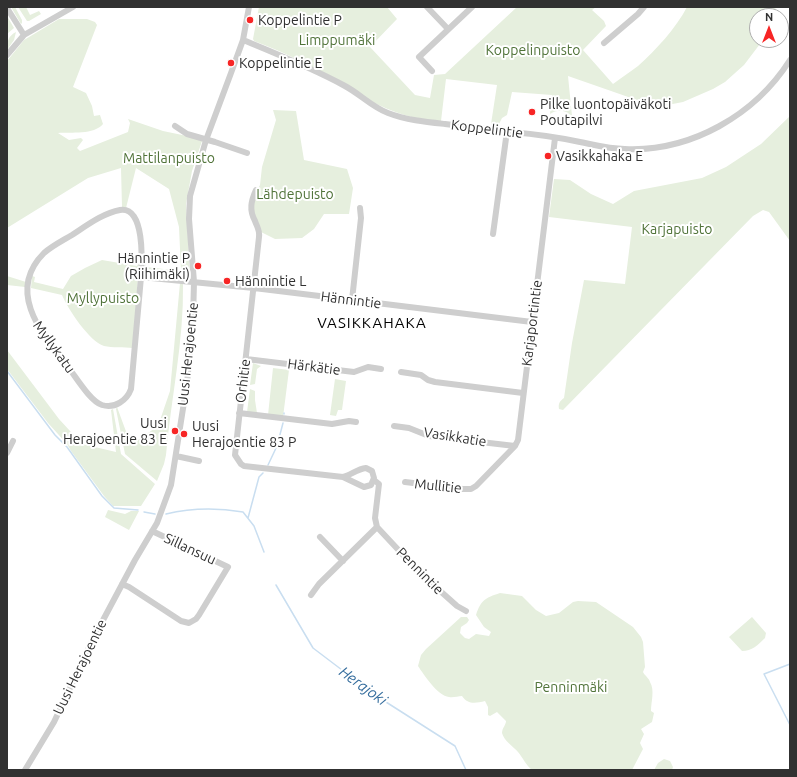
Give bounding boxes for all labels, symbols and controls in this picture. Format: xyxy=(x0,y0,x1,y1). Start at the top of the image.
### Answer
north arrow xyxy=(749,8,789,48)
text: N xyxy=(765,11,773,23)
place label: Koppelintie P xyxy=(258,12,342,28)
marker: Koppelintie P xyxy=(245,15,255,25)
park label: Limppumäki xyxy=(299,32,375,48)
park label: Koppelinpuisto xyxy=(485,42,581,58)
place label: Koppelintie E xyxy=(239,55,322,71)
marker: Koppelintie E xyxy=(226,58,236,68)
place label: Pilke luontopäiväkoti Poutapilvi xyxy=(540,96,671,128)
marker: Pilke luontopäiväkoti Poutapilvi xyxy=(527,107,537,117)
street label: Koppelintie xyxy=(450,116,524,142)
place label: Vasikkahaka E xyxy=(556,148,643,164)
park label: Mattilanpuisto xyxy=(123,150,215,166)
marker: Vasikkahaka E xyxy=(543,151,553,161)
park label: Lähdepuisto xyxy=(256,186,334,202)
park label: Karjapuisto xyxy=(642,221,712,237)
place label: Hännintie P (Riihimäki) xyxy=(117,250,190,282)
marker: Hännintie P (Riihimäki) xyxy=(193,261,203,271)
place label: Hännintie L xyxy=(235,273,306,289)
marker: Hännintie L xyxy=(222,276,232,286)
street label: Karjaportintie xyxy=(518,279,546,367)
street label: Hännintie xyxy=(320,288,382,312)
park label: Myllypuisto xyxy=(67,290,139,306)
street label: Uusi Herajoentie xyxy=(174,301,202,407)
district label: VASIKKAHAKA xyxy=(317,314,427,332)
street label: Myllykatu xyxy=(29,317,79,377)
street label: Härkätie xyxy=(287,355,341,379)
street label: Orhitie xyxy=(232,358,254,404)
place label: Uusi Herajoentie 83 E xyxy=(63,415,167,448)
place label: Uusi Herajoentie 83 P xyxy=(192,418,296,450)
street label: Vasikkatie xyxy=(422,424,488,450)
marker: Uusi Herajoentie 83 E xyxy=(170,426,180,436)
marker: Uusi Herajoentie 83 P xyxy=(179,429,189,439)
street label: Mullitie xyxy=(413,475,463,497)
street label: Sillansuu xyxy=(161,530,219,568)
street label: Pennintie xyxy=(393,544,447,598)
street label: Uusi Herajoentie xyxy=(50,617,110,717)
water label: Herajoki xyxy=(336,663,390,709)
park label: Penninmäki xyxy=(535,679,607,695)

